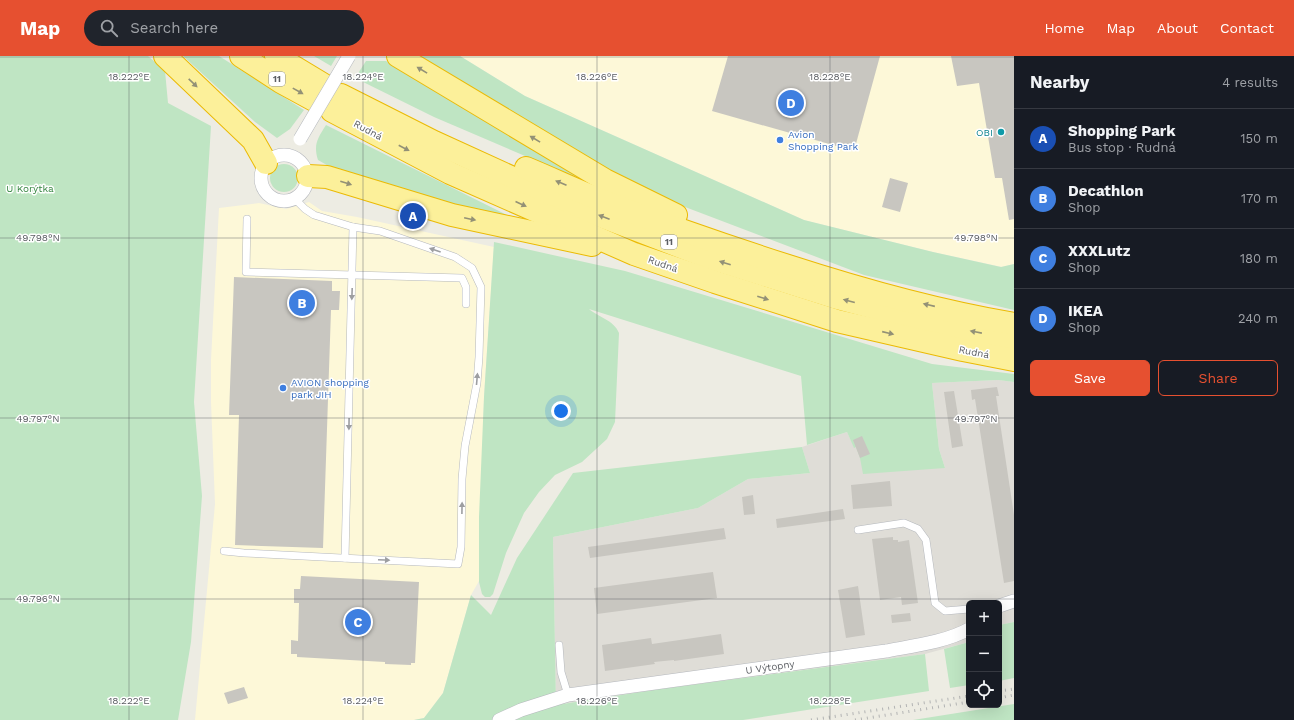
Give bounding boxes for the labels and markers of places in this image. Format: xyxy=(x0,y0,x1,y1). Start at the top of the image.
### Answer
pin: D xyxy=(778,88,804,118)
place label: OBI xyxy=(976,127,993,138)
marker: OBI xyxy=(996,127,1006,137)
place label: Avion Shopping Park xyxy=(788,129,859,152)
marker: Avion Shopping Park xyxy=(775,135,785,145)
pin: A xyxy=(400,201,426,231)
pin: B xyxy=(289,288,315,318)
place label: AVION shopping park JIH xyxy=(291,377,370,400)
marker: AVION shopping park JIH xyxy=(278,383,288,393)
pin: C xyxy=(345,607,371,637)

